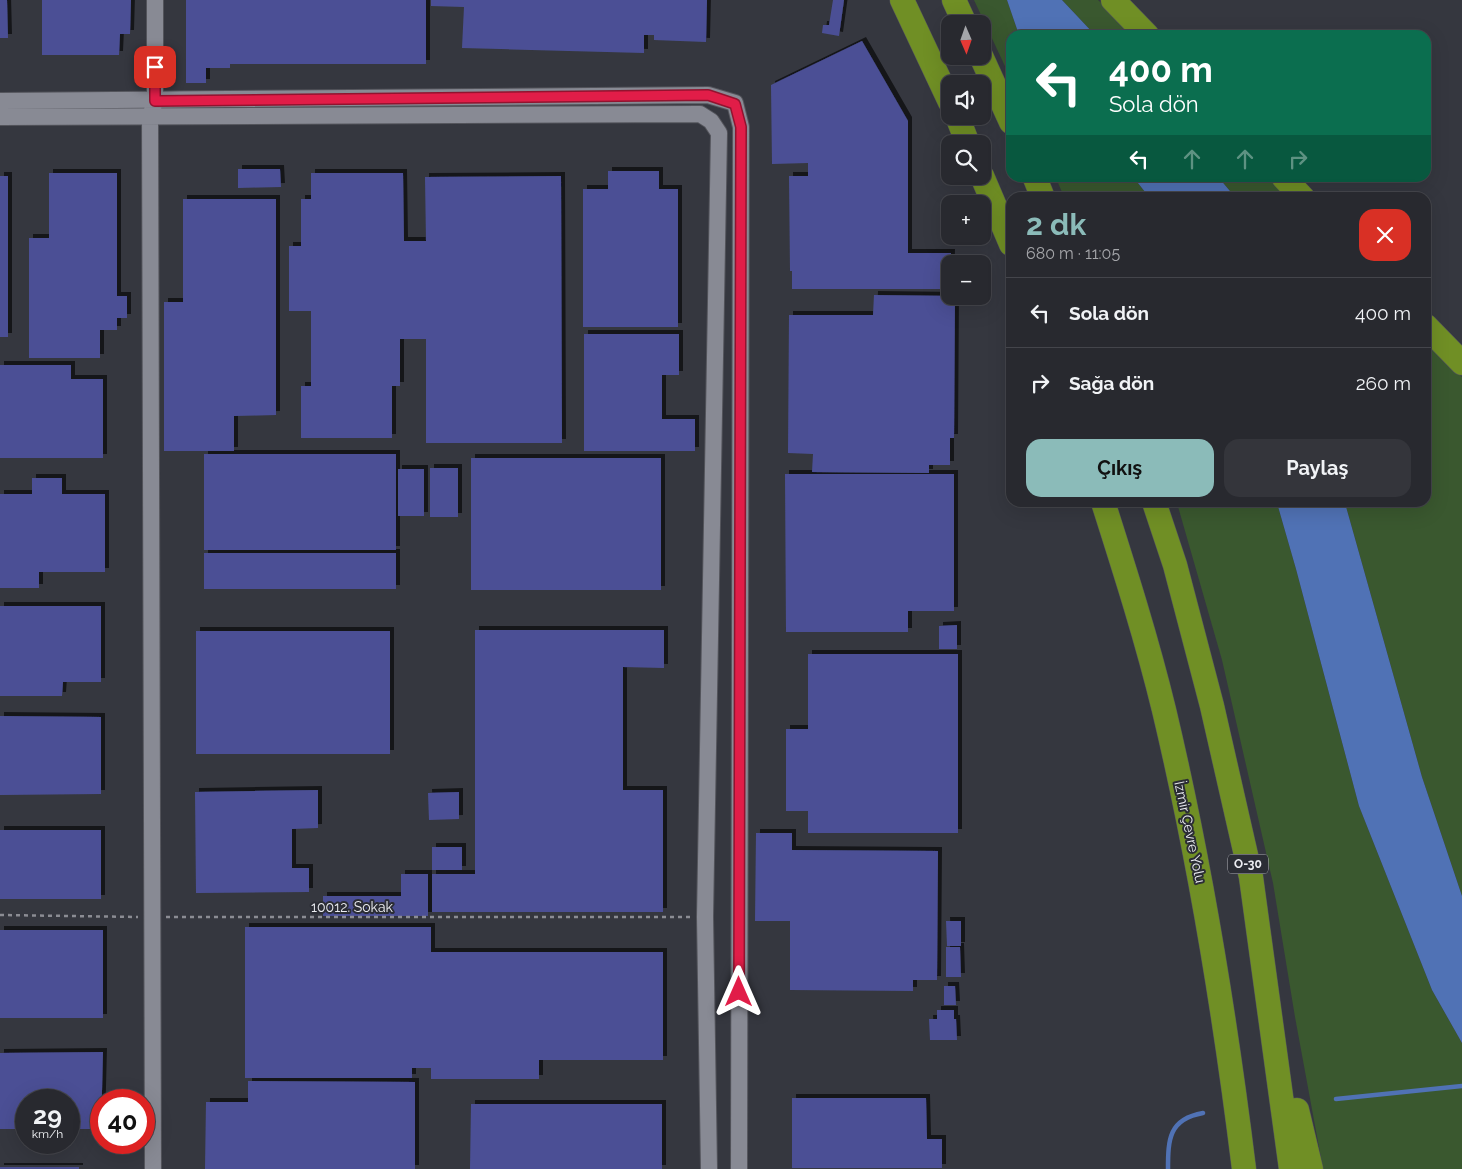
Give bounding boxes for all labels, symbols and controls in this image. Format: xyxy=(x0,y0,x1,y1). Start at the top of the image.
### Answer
north arrow xyxy=(941,15,991,65)
map controls xyxy=(941,15,991,305)
pin xyxy=(134,46,176,88)
text: 400 m xyxy=(1109,49,1213,90)
icon: left xyxy=(1026,50,1091,115)
icon: arrive xyxy=(141,53,169,81)
button: sound xyxy=(941,75,991,125)
text: Sola dön xyxy=(1109,91,1199,117)
button: search xyxy=(941,135,991,185)
icon: left xyxy=(1125,145,1153,173)
icon: ahead xyxy=(1178,145,1206,173)
icon: ahead xyxy=(1231,145,1259,173)
icon: right xyxy=(1284,145,1312,173)
button: + xyxy=(941,195,991,245)
text: 2 dk xyxy=(1026,207,1086,242)
button: close xyxy=(1359,209,1411,261)
text: 680 m · 11:05 xyxy=(1026,244,1120,263)
button: − xyxy=(941,255,991,305)
icon: left xyxy=(1026,299,1054,327)
text: Sola dön xyxy=(1069,302,1149,324)
text: 400 m xyxy=(1355,302,1411,324)
icon: right xyxy=(1026,369,1054,397)
text: Sağa dön xyxy=(1069,372,1154,394)
text: 260 m xyxy=(1356,372,1411,394)
button: Çıkış xyxy=(1026,439,1214,497)
button: Paylaş xyxy=(1224,439,1411,497)
street label: İzmir Çevre Yolu xyxy=(1171,779,1211,884)
road number: O-30 xyxy=(1228,854,1268,874)
street label: 10012. Sokak xyxy=(311,899,394,915)
position arrow xyxy=(712,965,764,1017)
speed limit sign: 40 xyxy=(90,1089,155,1154)
text: 29 xyxy=(33,1100,62,1130)
text: km/h xyxy=(32,1127,63,1141)

